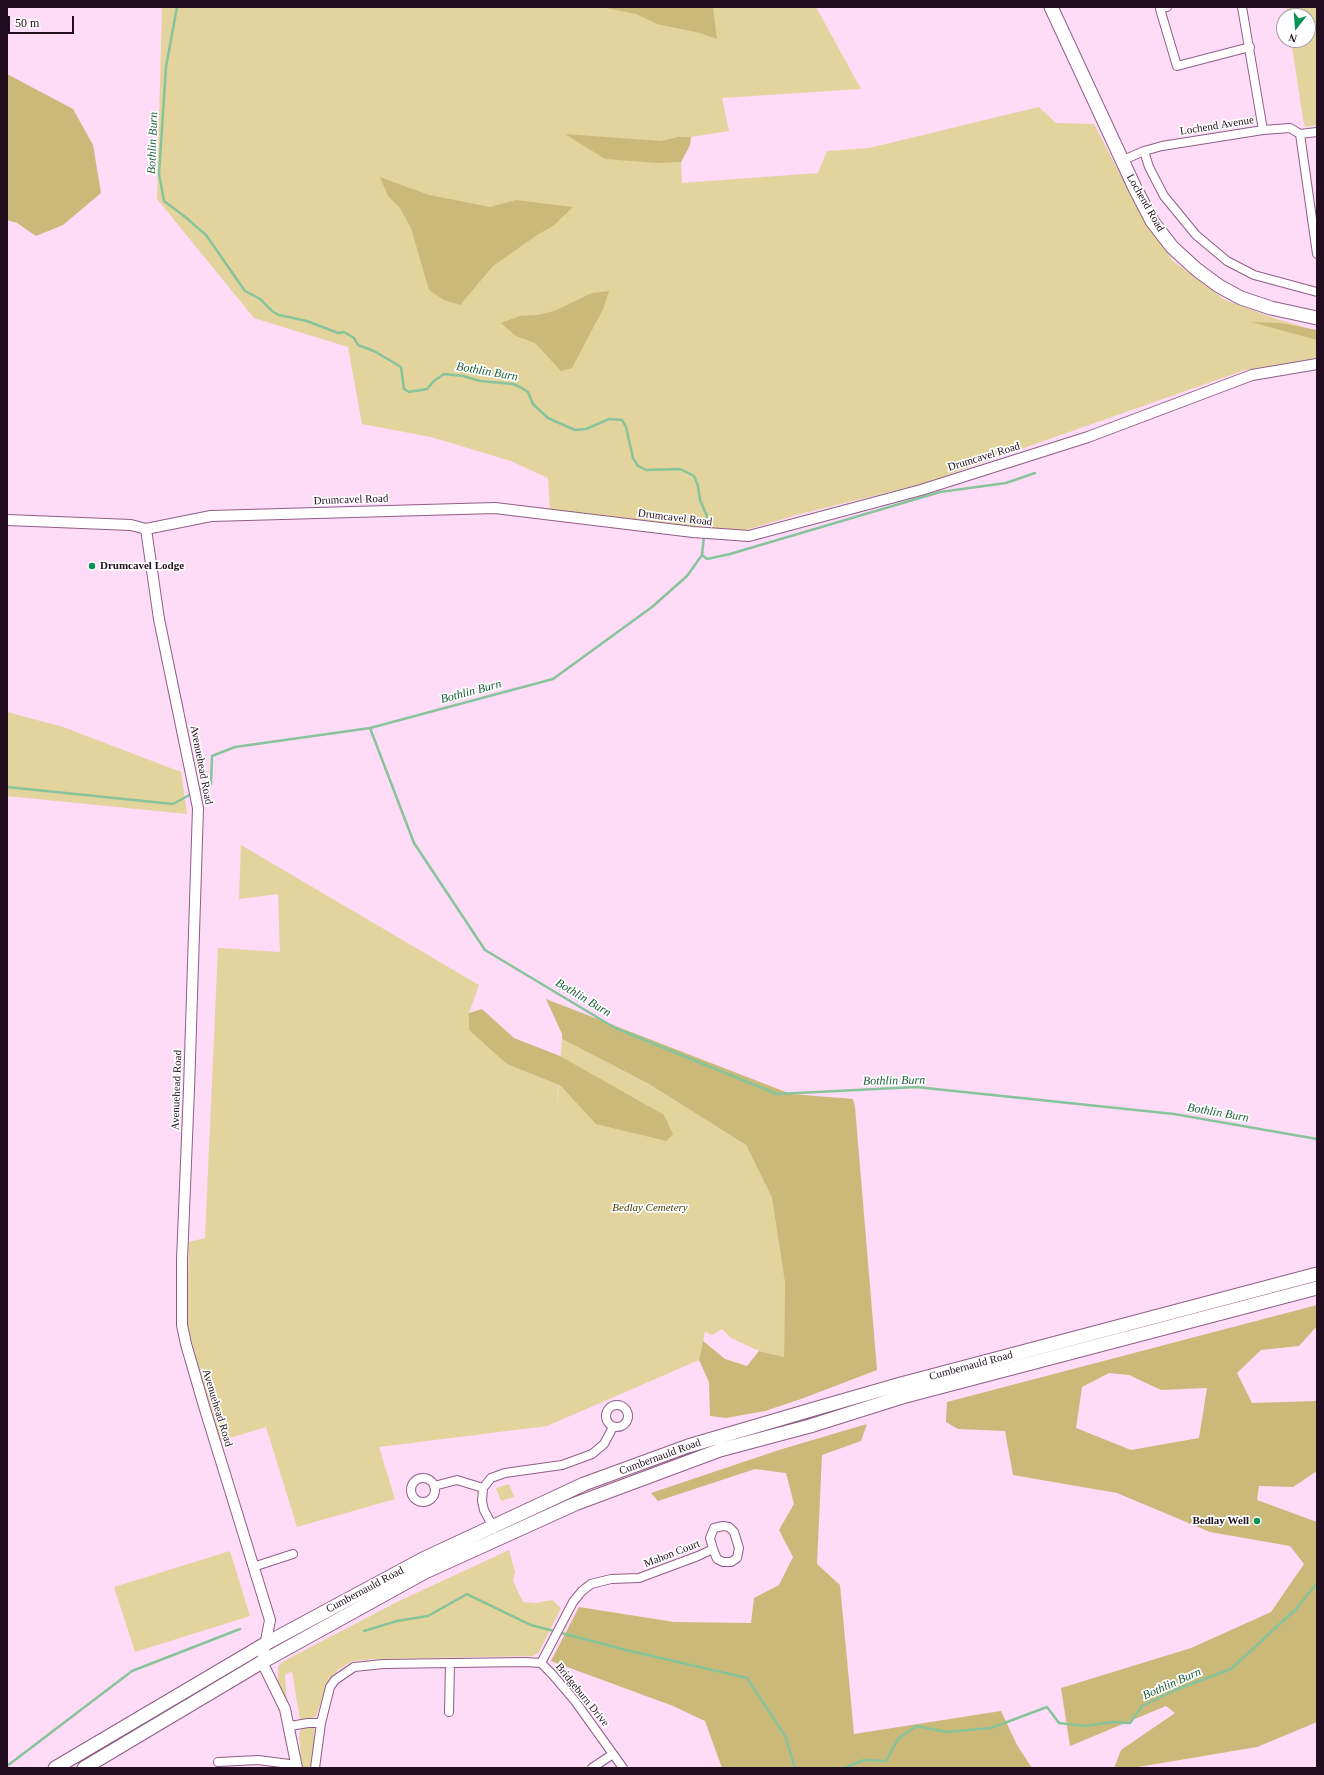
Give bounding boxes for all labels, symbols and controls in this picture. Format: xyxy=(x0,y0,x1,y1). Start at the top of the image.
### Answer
scale bar xyxy=(10,8,76,34)
north arrow xyxy=(1276,8,1316,48)
text: 50 m xyxy=(15,16,39,30)
text: N xyxy=(1287,32,1298,45)
water label: Bothlin Burn xyxy=(145,112,161,174)
street label: Lochend Avenue xyxy=(1179,114,1255,138)
street label: Lochend Road xyxy=(1123,172,1167,234)
water label: Bothlin Burn xyxy=(455,359,519,385)
street label: Drumcavel Road xyxy=(946,440,1022,474)
street label: Drumcavel Road xyxy=(313,492,389,508)
street label: Drumcavel Road xyxy=(637,507,713,529)
place label: Drumcavel Lodge xyxy=(100,559,184,573)
marker: Drumcavel Lodge xyxy=(87,561,97,571)
water label: Bothlin Burn xyxy=(439,677,503,707)
street label: Avenuehead Road xyxy=(187,724,215,806)
water label: Bothlin Burn xyxy=(553,976,613,1020)
street label: Avenuehead Road xyxy=(169,1050,185,1130)
water label: Bothlin Burn xyxy=(863,1073,925,1089)
water label: Bothlin Burn xyxy=(1186,1100,1250,1126)
park label: Bedlay Cemetery xyxy=(612,1201,688,1215)
street label: Cumbernauld Road xyxy=(928,1349,1014,1383)
street label: Avenuehead Road xyxy=(199,1368,235,1448)
street label: Cumbernauld Road xyxy=(617,1436,703,1478)
place label: Bedlay Well xyxy=(1192,1514,1249,1528)
marker: Bedlay Well xyxy=(1252,1516,1262,1526)
street label: Mahon Court xyxy=(642,1537,702,1571)
street label: Cumbernauld Road xyxy=(324,1564,406,1616)
street label: Bridgeburn Drive xyxy=(552,1661,612,1729)
water label: Bothlin Burn xyxy=(1141,1665,1203,1703)

